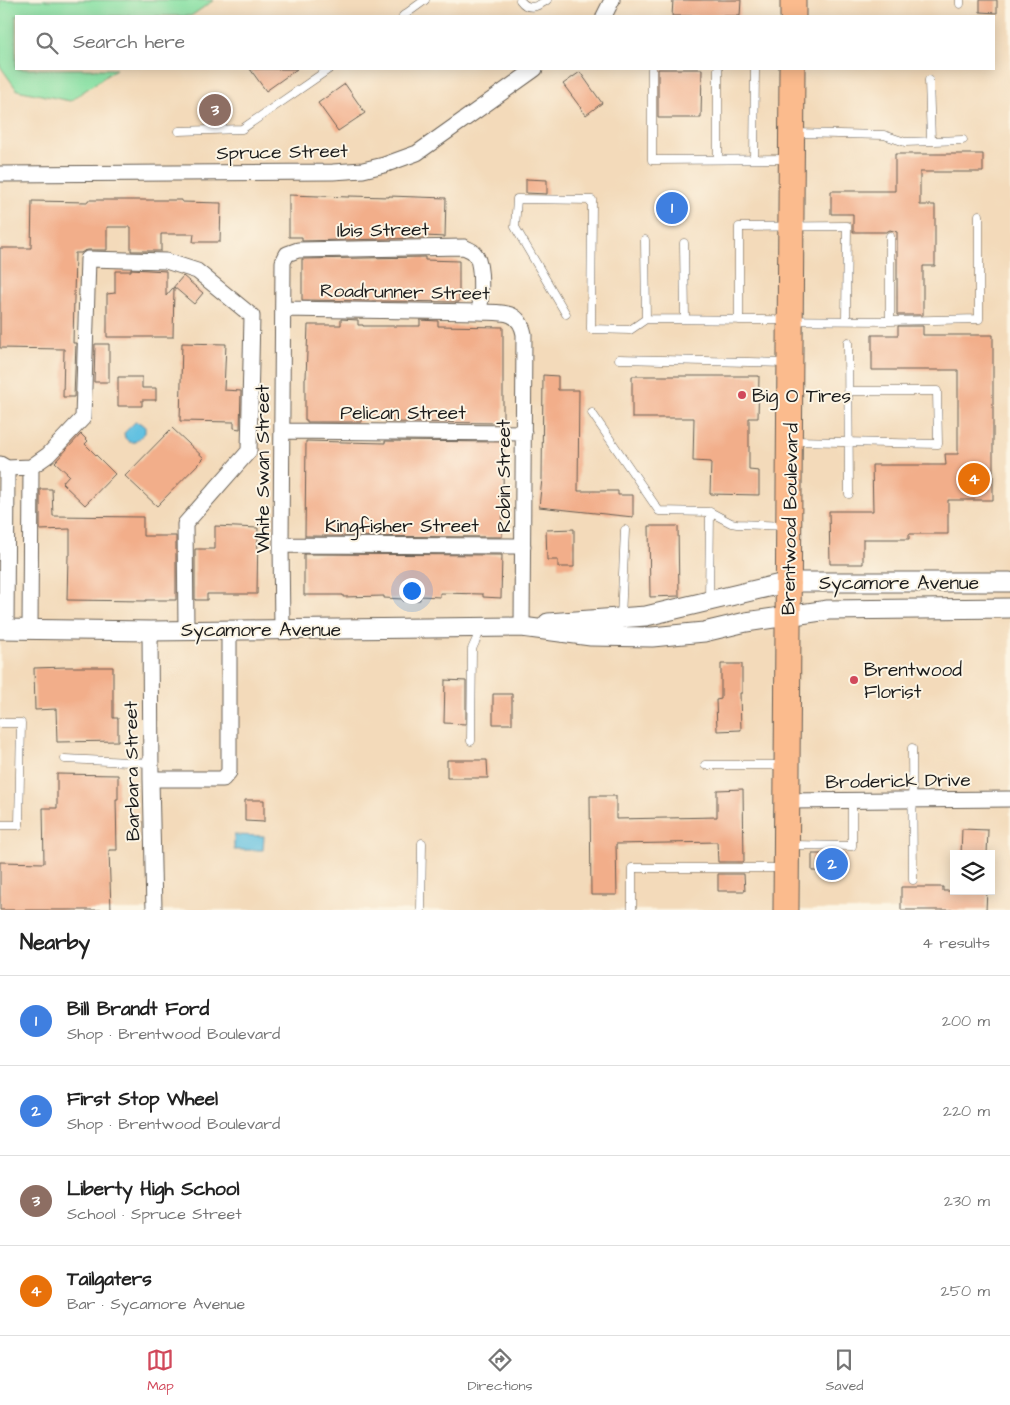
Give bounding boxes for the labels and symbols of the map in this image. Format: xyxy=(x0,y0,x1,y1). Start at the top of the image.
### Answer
pin: 3 xyxy=(199,91,231,129)
street label: Spruce Street xyxy=(216,138,348,167)
pin: 1 xyxy=(656,189,688,227)
street label: Ibis Street xyxy=(337,216,430,245)
street label: Roadrunner Street xyxy=(320,278,490,307)
place label: Big O Tires xyxy=(752,383,851,411)
street label: White Swan Street xyxy=(250,384,277,553)
marker: Big O Tires xyxy=(736,389,748,401)
street label: Pelican Street xyxy=(340,400,466,427)
street label: Robin Street xyxy=(491,419,518,533)
street label: Brentwood Boulevard xyxy=(775,422,806,615)
pin: 4 xyxy=(958,460,990,498)
street label: Kingfisher Street xyxy=(325,513,479,541)
street label: Sycamore Avenue xyxy=(819,570,979,598)
your location xyxy=(399,578,425,604)
street label: Sycamore Avenue xyxy=(181,617,341,645)
place label: Brentwood Florist xyxy=(864,657,962,706)
marker: Brentwood Florist xyxy=(848,674,860,686)
street label: Barbara Street xyxy=(118,700,147,841)
street label: Broderick Drive xyxy=(825,767,971,796)
pin: 2 xyxy=(816,845,848,883)

